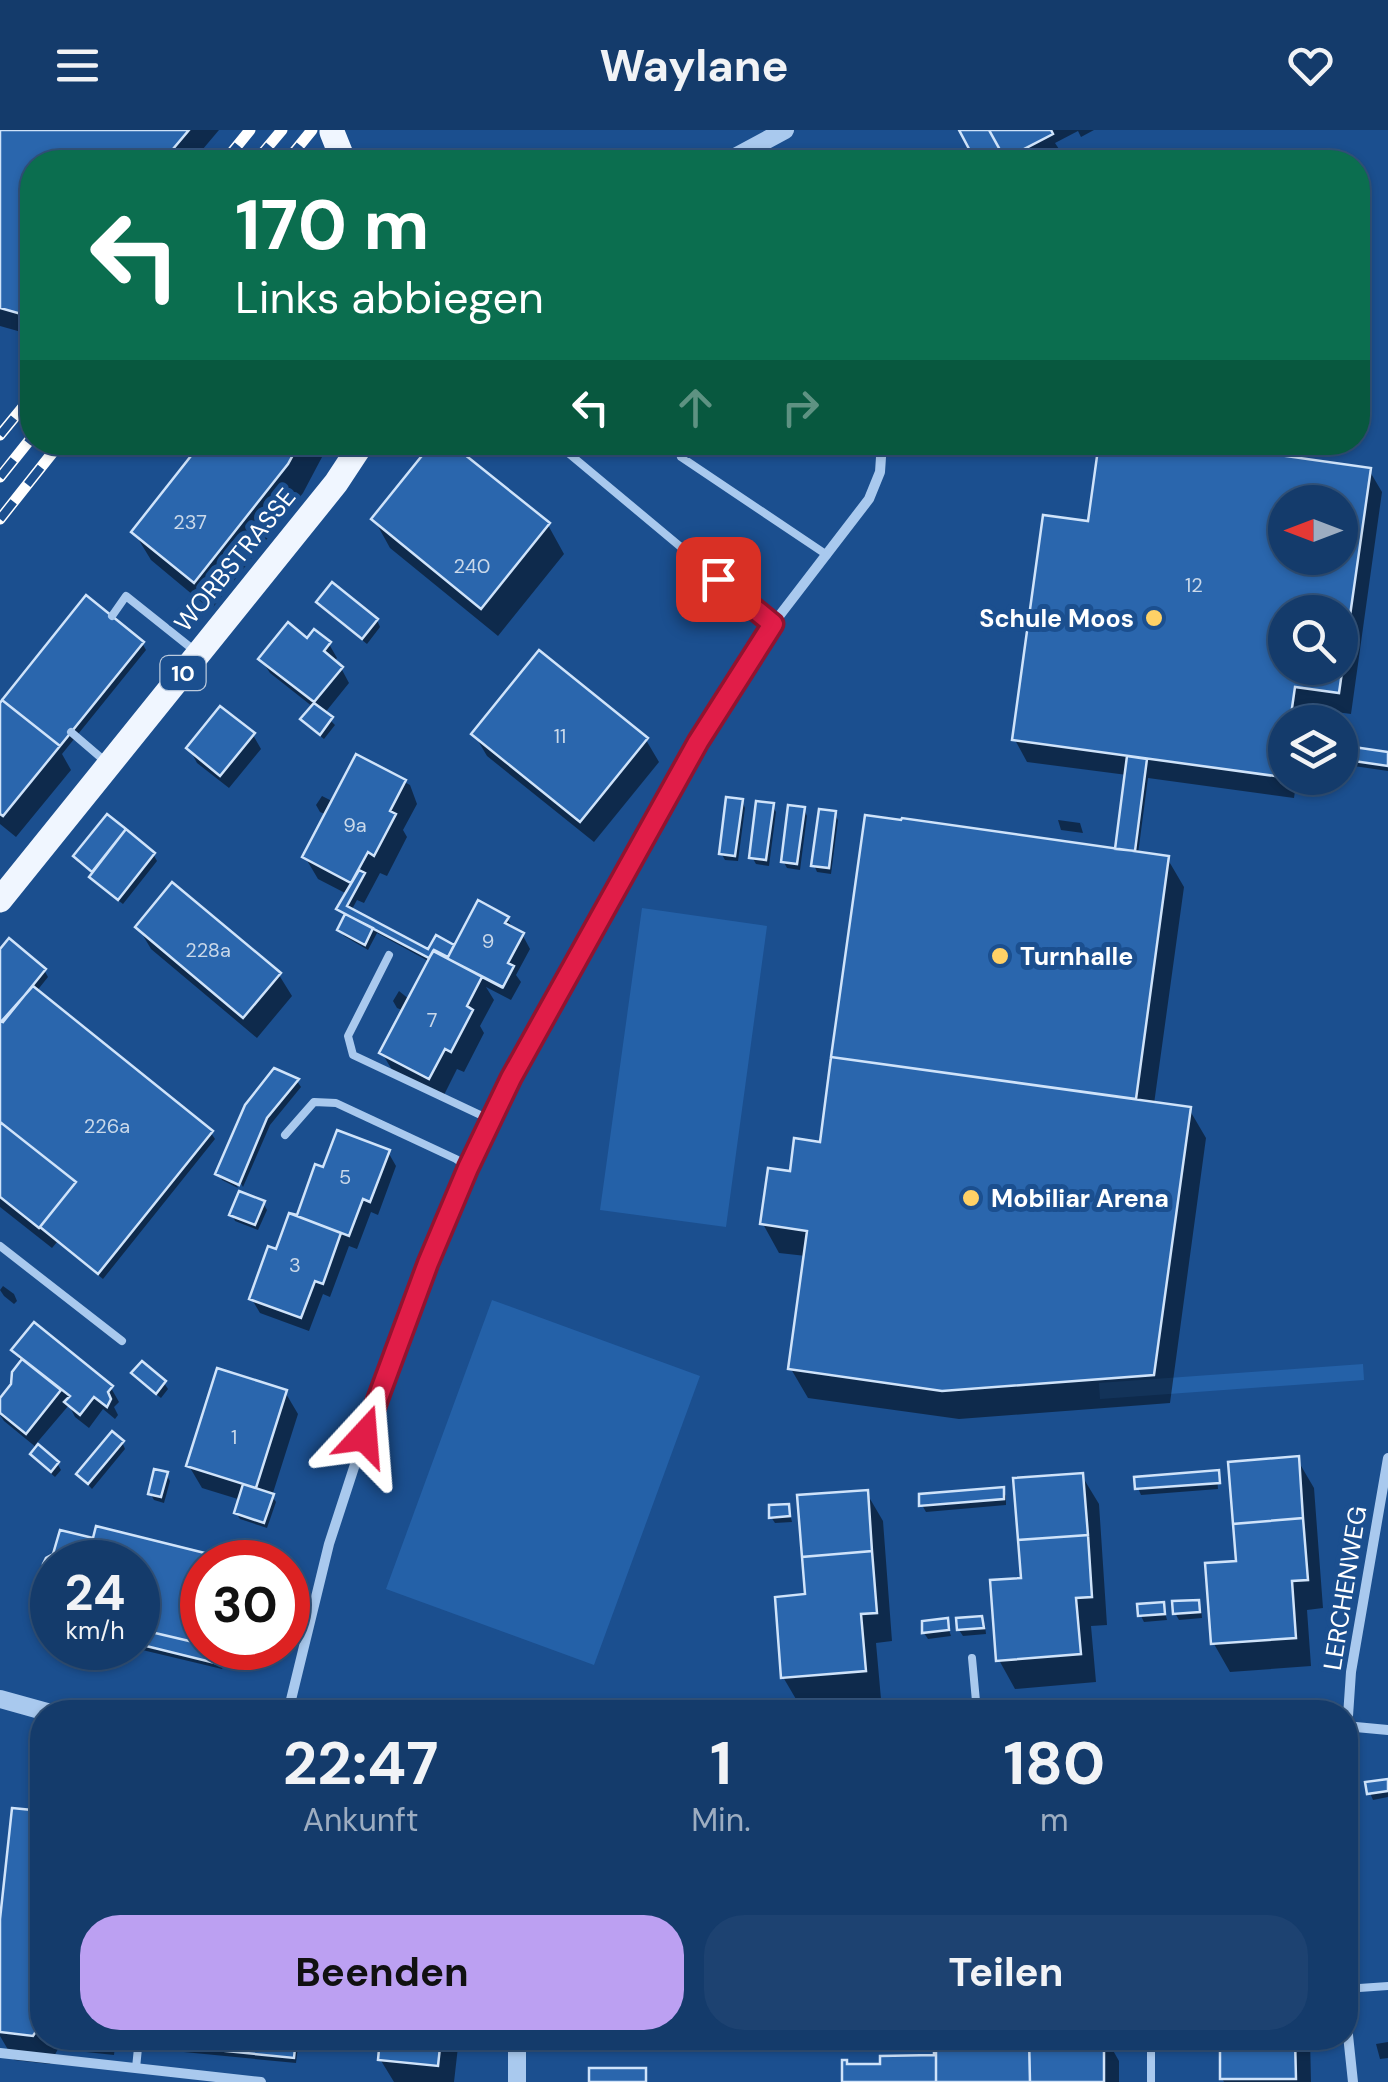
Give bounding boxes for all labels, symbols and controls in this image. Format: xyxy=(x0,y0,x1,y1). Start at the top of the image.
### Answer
text: Waylane xyxy=(599,36,789,95)
icon: menu xyxy=(50,38,105,93)
icon: heart xyxy=(1283,38,1338,93)
text: 170 m xyxy=(235,180,429,271)
icon: left xyxy=(70,190,200,320)
text: Links abbiegen xyxy=(235,268,544,327)
icon: left xyxy=(563,380,618,435)
icon: ahead xyxy=(668,380,723,435)
icon: right xyxy=(773,380,828,435)
street label: WORBSTRASSE xyxy=(167,481,303,639)
north arrow xyxy=(1268,485,1358,575)
map controls xyxy=(1268,485,1358,795)
house number: 237 xyxy=(173,509,207,535)
pin xyxy=(676,537,761,622)
icon: arrive xyxy=(691,552,746,607)
house number: 240 xyxy=(454,553,491,579)
house number: 12 xyxy=(1185,572,1203,598)
button: search xyxy=(1268,595,1358,685)
place label: Schule Moos xyxy=(979,602,1134,635)
marker: Schule Moos xyxy=(1143,607,1165,629)
road number: 10 xyxy=(160,656,206,690)
button: layers xyxy=(1268,705,1358,795)
house number: 11 xyxy=(554,723,566,749)
house number: 9a xyxy=(343,812,367,838)
house number: 9 xyxy=(482,928,494,954)
house number: 228a xyxy=(185,937,231,963)
place label: Turnhalle xyxy=(1020,940,1133,973)
marker: Turnhalle xyxy=(989,945,1011,967)
house number: 7 xyxy=(427,1007,437,1033)
house number: 226a xyxy=(84,1113,130,1139)
house number: 5 xyxy=(339,1164,351,1190)
place label: Mobiliar Arena xyxy=(991,1182,1169,1215)
marker: Mobiliar Arena xyxy=(960,1187,982,1209)
house number: 3 xyxy=(289,1252,301,1278)
position arrow xyxy=(312,1384,416,1488)
house number: 1 xyxy=(231,1424,237,1450)
street label: LERCHENWEG xyxy=(1316,1504,1374,1672)
speed limit sign: 30 xyxy=(180,1540,310,1670)
text: 24 xyxy=(65,1560,126,1626)
text: km/h xyxy=(65,1614,125,1647)
text: 22:47 xyxy=(283,1724,438,1803)
text: 1 xyxy=(710,1724,732,1803)
text: 180 xyxy=(1003,1724,1105,1803)
text: Ankunft xyxy=(303,1799,419,1841)
text: Min. xyxy=(691,1799,750,1841)
text: m xyxy=(1040,1799,1068,1841)
button: Beenden xyxy=(80,1915,684,2030)
button: Teilen xyxy=(704,1915,1308,2030)

